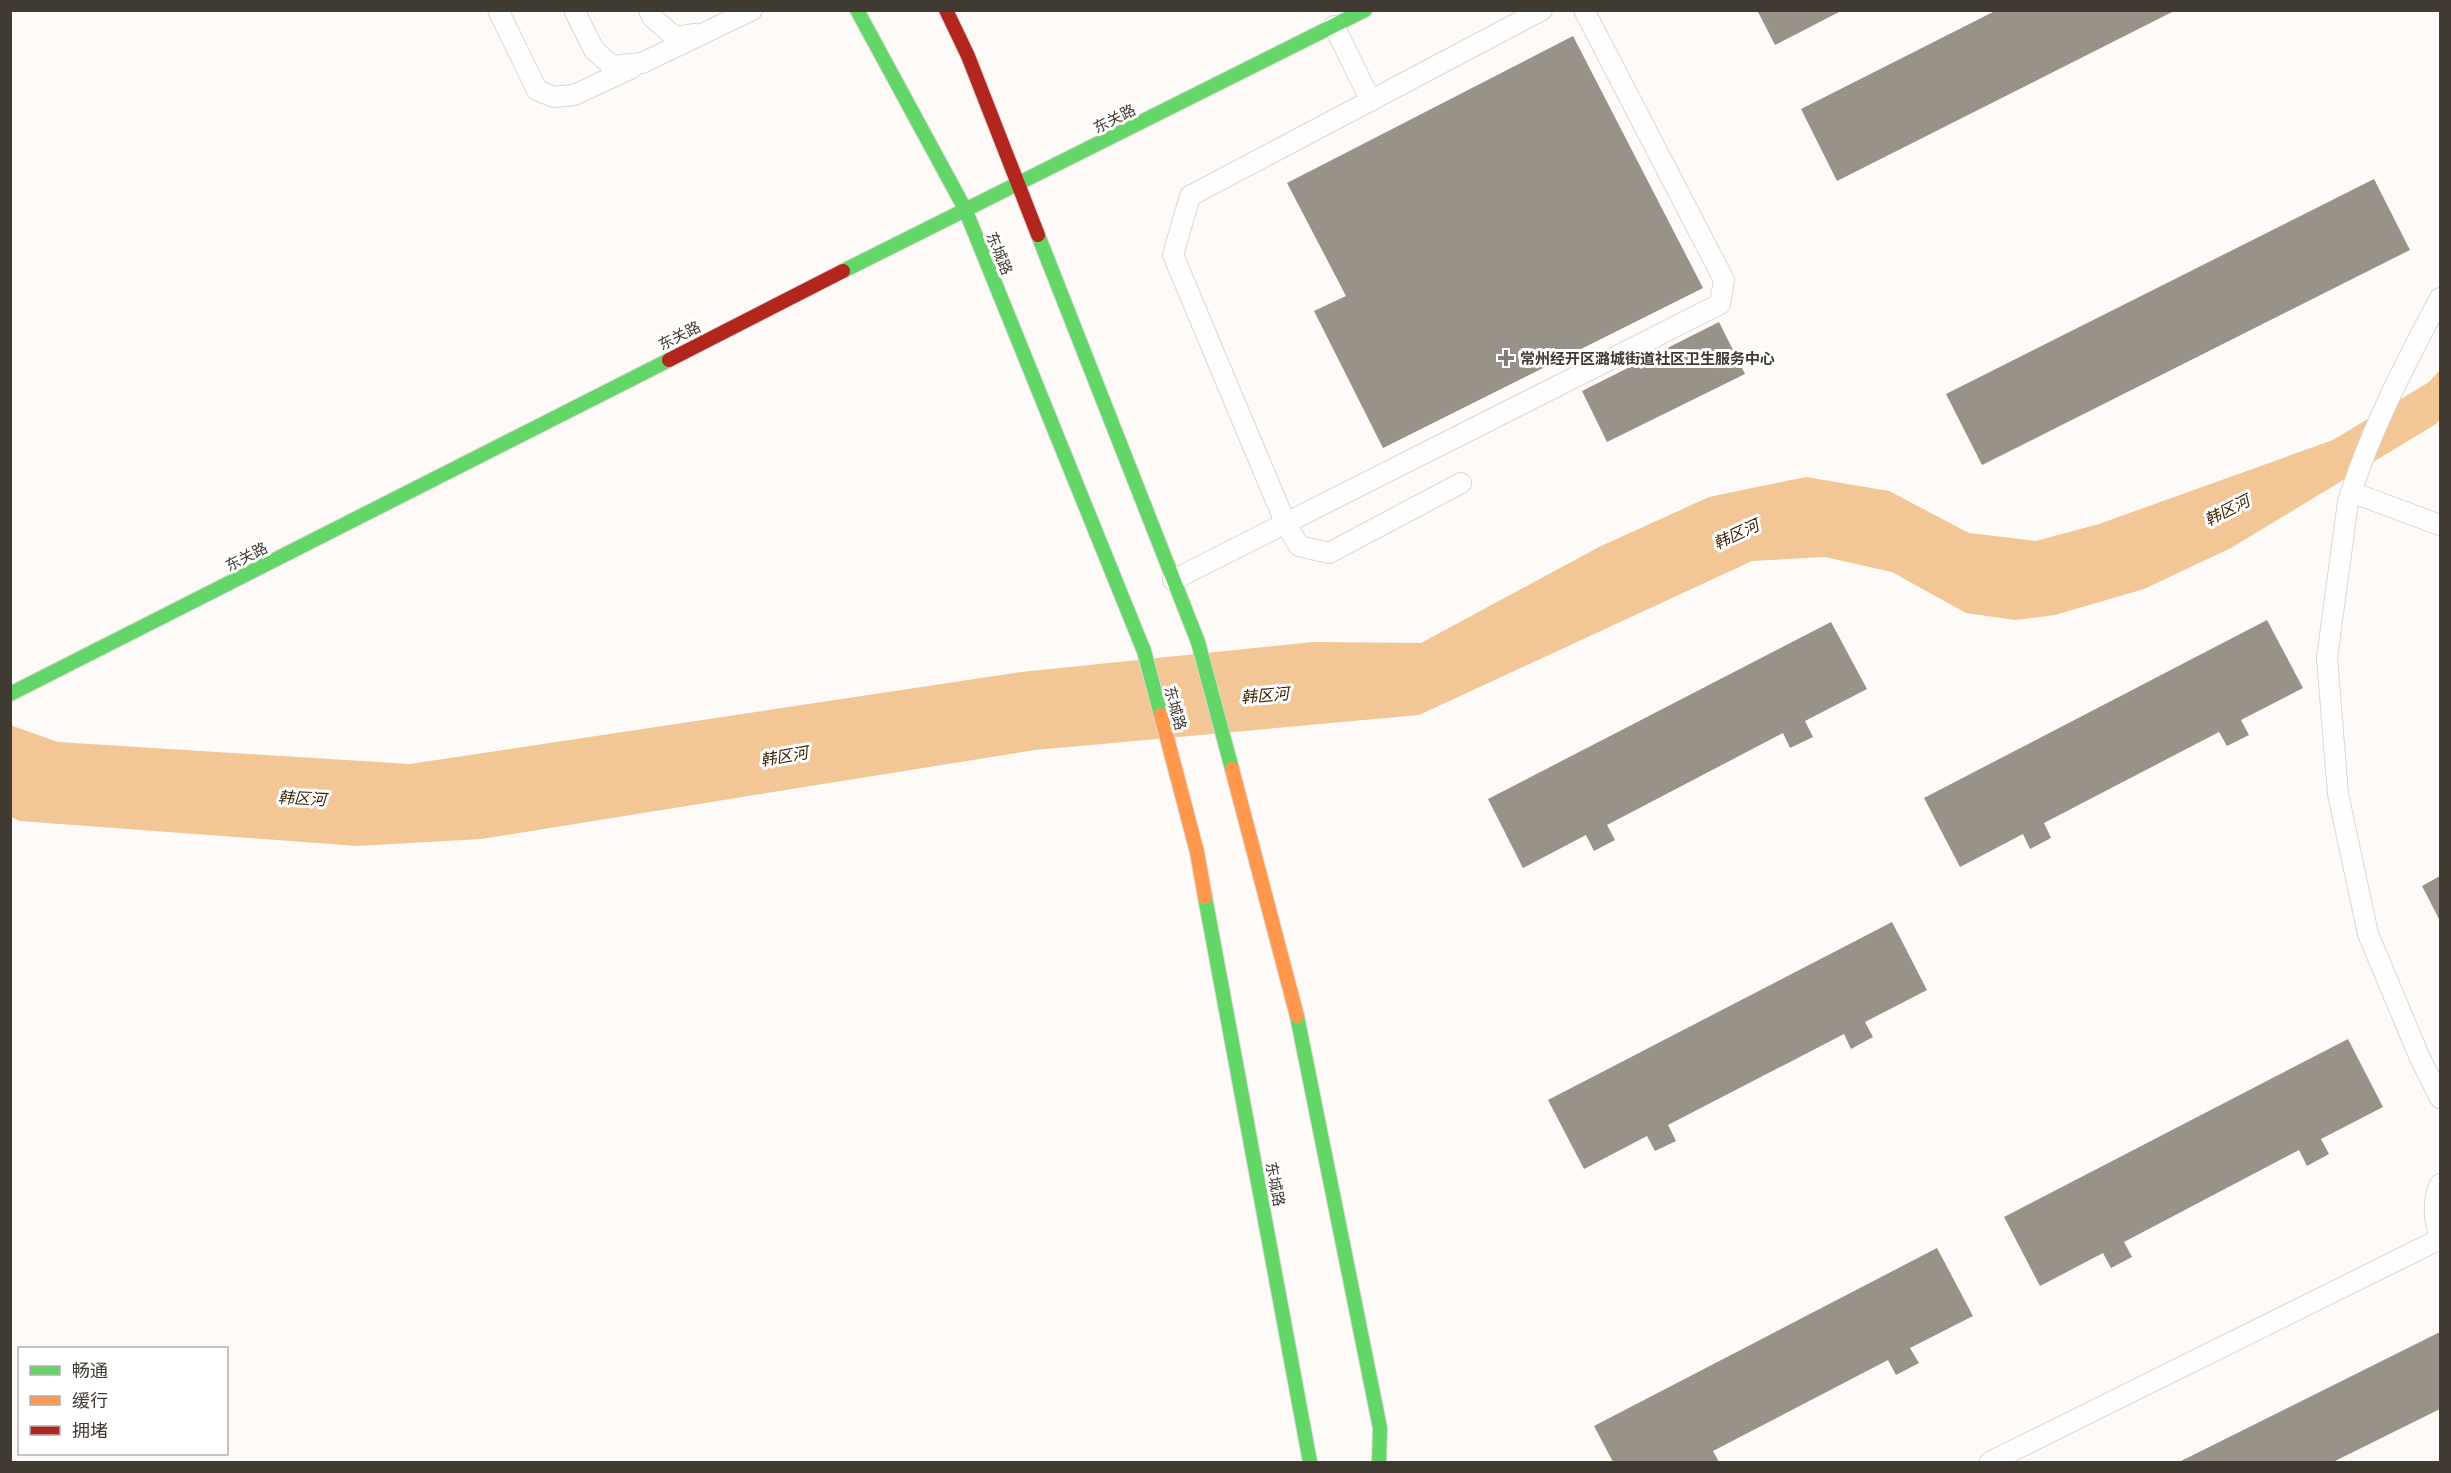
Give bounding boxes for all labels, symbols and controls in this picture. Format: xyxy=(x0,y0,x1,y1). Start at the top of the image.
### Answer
street label: 东关路 xyxy=(1089,99,1139,137)
street label: 东城路 xyxy=(982,228,1018,278)
street label: 东关路 xyxy=(654,316,704,354)
place label: 常州经开区潞城街道社区卫生服务中心 xyxy=(1520,348,1775,368)
marker: 常州经开区潞城街道社区卫生服务中心 xyxy=(1497,349,1515,367)
water label: 韩区河 xyxy=(2201,488,2256,531)
water label: 韩区河 xyxy=(1710,513,1765,554)
street label: 东关路 xyxy=(221,537,271,575)
water label: 韩区河 xyxy=(1240,682,1293,708)
street label: 东城路 xyxy=(1161,684,1191,732)
water label: 韩区河 xyxy=(758,740,812,771)
water label: 韩区河 xyxy=(277,786,330,810)
street label: 东城路 xyxy=(1262,1160,1290,1208)
legend xyxy=(18,1347,228,1455)
text: 畅通 xyxy=(72,1358,108,1382)
text: 缓行 xyxy=(72,1388,108,1412)
text: 拥堵 xyxy=(72,1418,108,1442)

